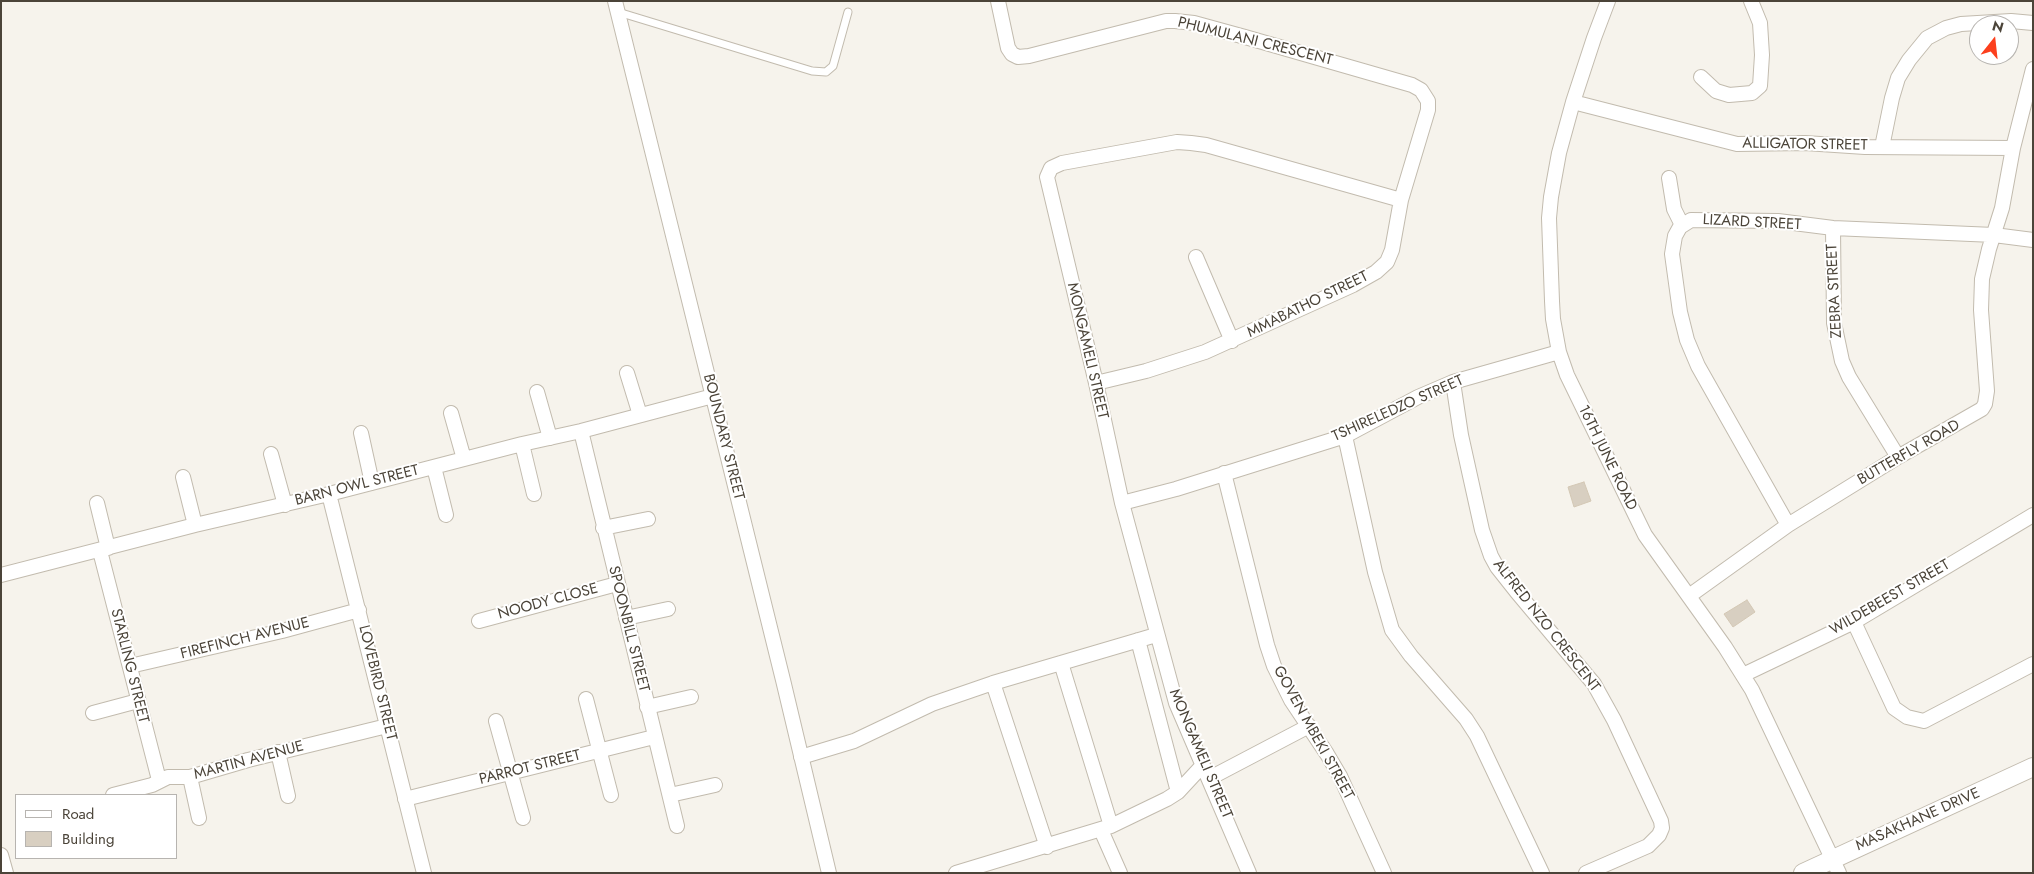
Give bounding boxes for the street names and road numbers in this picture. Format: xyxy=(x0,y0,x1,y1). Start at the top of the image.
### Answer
street label: PHUMULANI CRESCENT xyxy=(1176,14,1334,70)
street label: ALLIGATOR STREET xyxy=(1742,135,1868,155)
street label: LIZARD STREET xyxy=(1702,211,1802,235)
street label: ZEBRA STREET xyxy=(1824,243,1846,339)
street label: MMABATHO STREET xyxy=(1245,268,1371,342)
street label: MONGAMELI STREET xyxy=(1063,281,1111,421)
street label: BOUNDARY STREET xyxy=(699,372,747,502)
street label: TSHIRELEDZO STREET xyxy=(1330,372,1466,446)
street label: 16TH JUNE ROAD xyxy=(1574,402,1640,514)
street label: BUTTERFLY ROAD xyxy=(1855,416,1963,490)
street label: BARN OWL STREET xyxy=(293,462,421,510)
street label: ALFRED NZO CRESCENT xyxy=(1489,556,1603,696)
street label: WILDEBEEST STREET xyxy=(1827,556,1953,640)
street label: SPOONBILL STREET xyxy=(604,564,652,694)
street label: NOODY CLOSE xyxy=(496,580,600,624)
street label: STARLING STREET xyxy=(106,607,152,725)
street label: FIREFINCH AVENUE xyxy=(179,614,311,664)
street label: LOVEBIRD STREET xyxy=(354,624,400,742)
street label: GOVEN MBEKI STREET xyxy=(1269,663,1357,803)
street label: MONGAMELI STREET xyxy=(1165,686,1235,822)
street label: MARTIN AVENUE xyxy=(192,738,306,784)
street label: PARROT STREET xyxy=(477,747,583,789)
street label: MASAKHANE DRIVE xyxy=(1853,785,1983,855)

